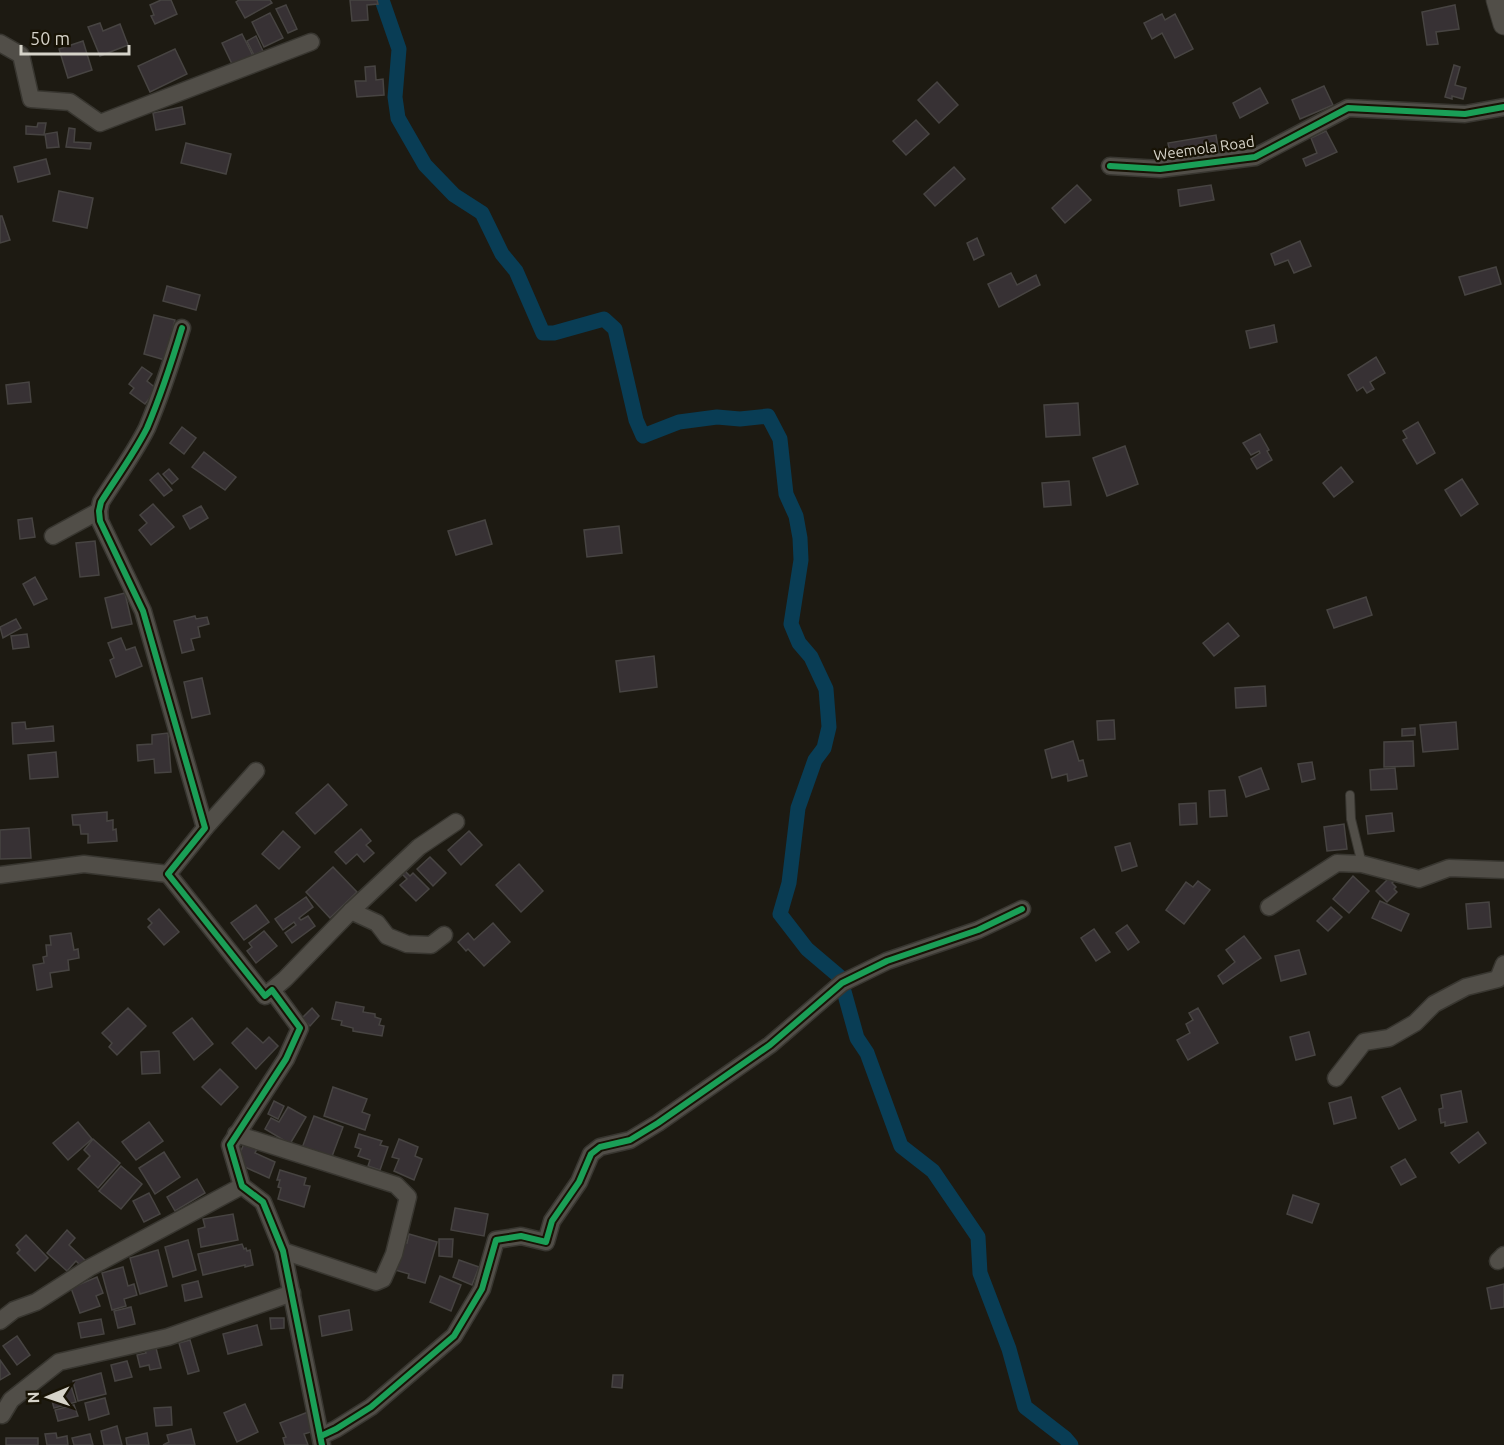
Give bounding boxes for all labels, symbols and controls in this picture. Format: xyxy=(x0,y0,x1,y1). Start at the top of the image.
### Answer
scale bar xyxy=(21,18,129,56)
text: 50 m xyxy=(30,28,70,48)
street label: Weemola Road xyxy=(1152,133,1256,163)
north arrow xyxy=(18,1367,78,1427)
text: N xyxy=(24,1391,42,1404)

